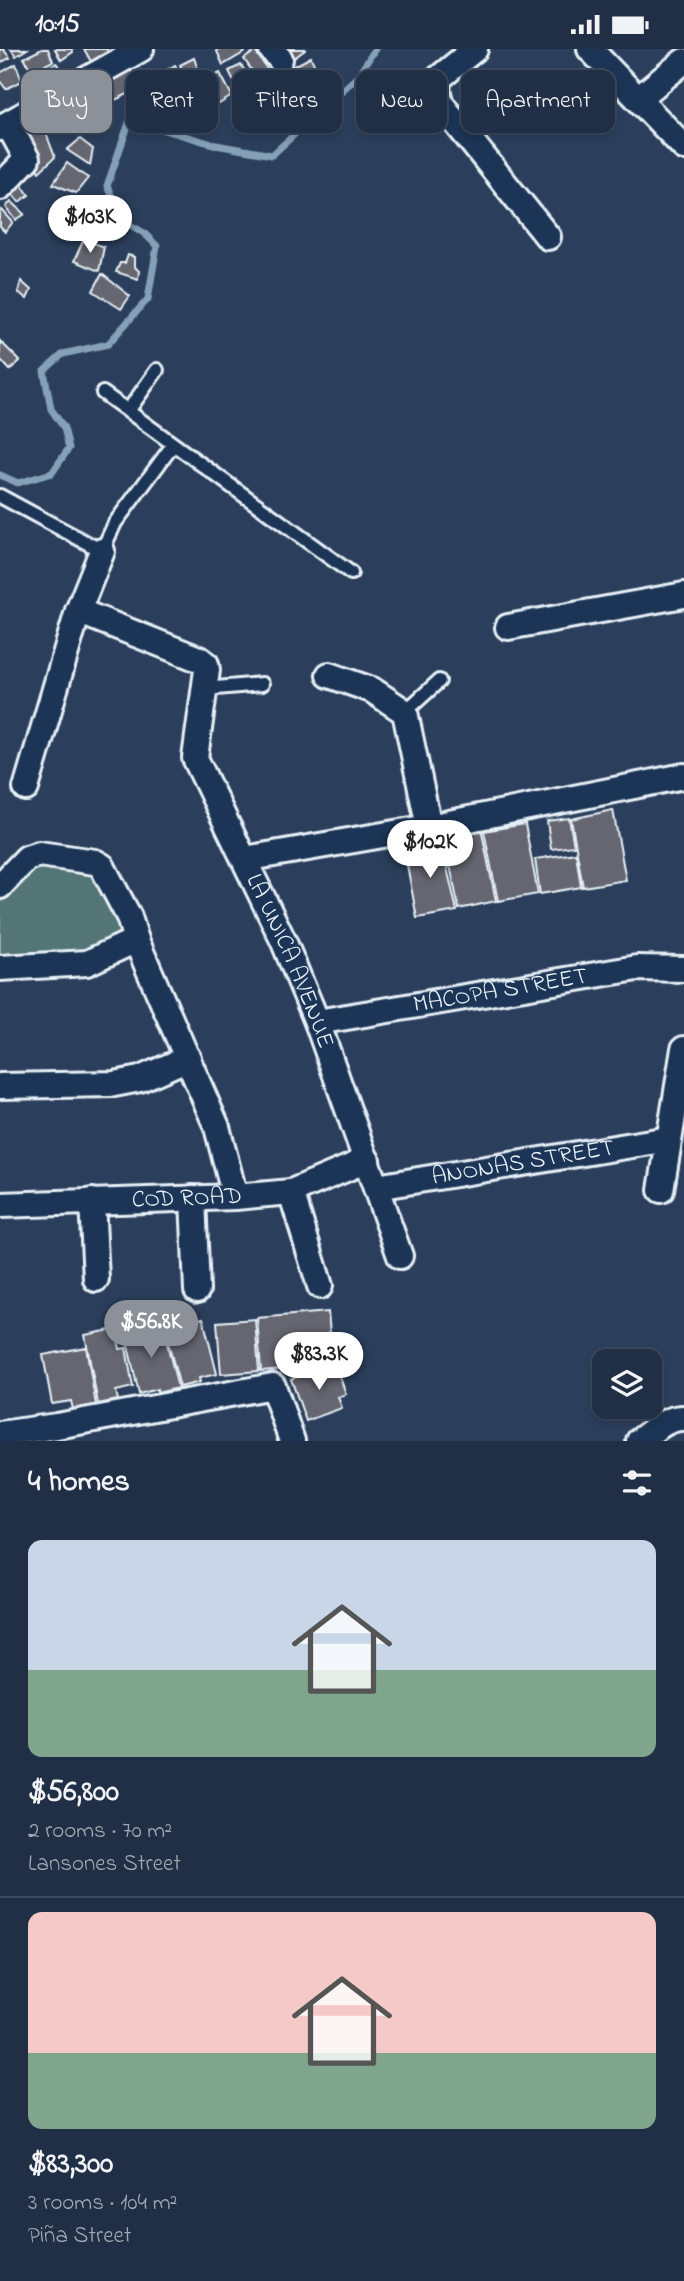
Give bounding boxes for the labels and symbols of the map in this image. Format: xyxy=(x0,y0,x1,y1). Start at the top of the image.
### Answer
pin: $103K xyxy=(41,195,139,255)
pin: $102K xyxy=(381,821,479,880)
street label: LA UNICA AVENUE xyxy=(236,868,343,1053)
street label: MACOPA STREET xyxy=(411,959,590,1023)
street label: ANONAS STREET xyxy=(429,1131,617,1195)
street label: COD ROAD xyxy=(131,1179,243,1218)
pin: $56.8K xyxy=(94,1301,208,1360)
pin: $83.3K xyxy=(262,1333,376,1392)

